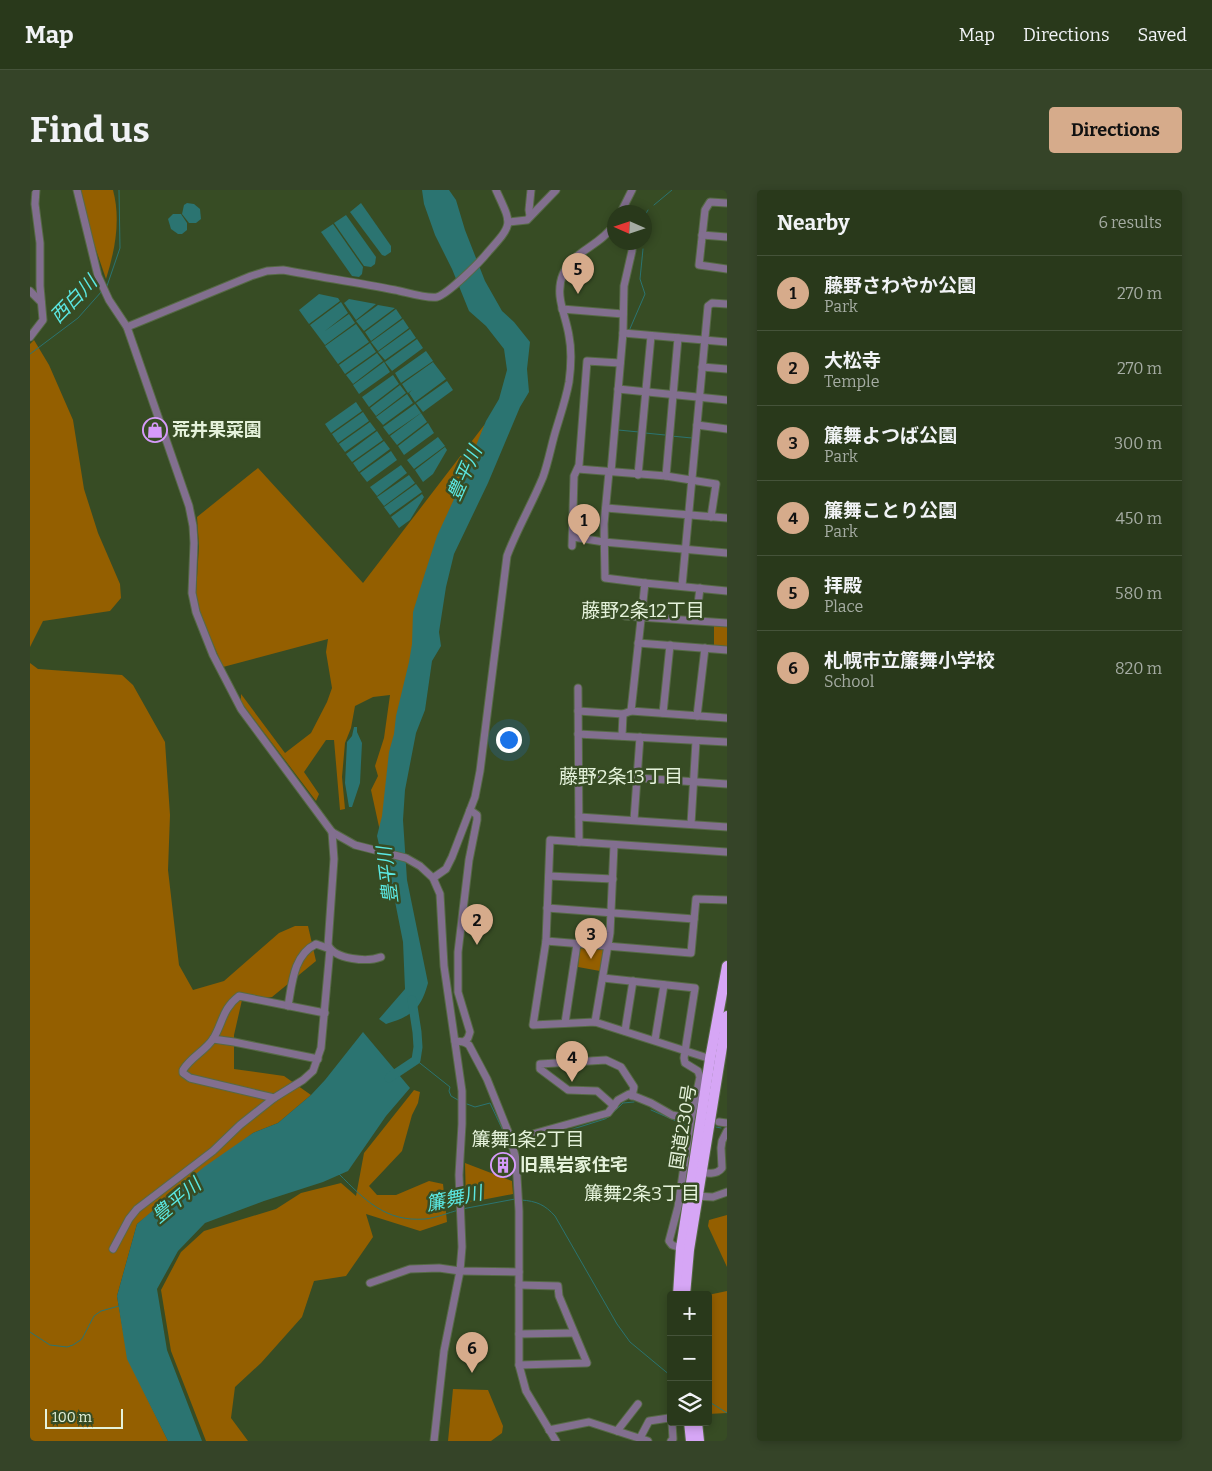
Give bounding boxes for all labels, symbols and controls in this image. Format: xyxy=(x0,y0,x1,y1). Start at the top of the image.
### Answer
text: Map xyxy=(25,21,74,49)
text: Map xyxy=(959,24,995,46)
text: Directions xyxy=(1023,24,1110,46)
text: Saved xyxy=(1138,24,1187,46)
button: Directions xyxy=(1049,107,1182,153)
text: Find us xyxy=(30,109,150,151)
north arrow xyxy=(607,205,652,250)
text: Nearby xyxy=(777,210,850,236)
text: 6 results xyxy=(1099,213,1162,232)
pin: 5 xyxy=(562,253,594,294)
water label: 西白川 xyxy=(45,269,103,328)
text: 藤野さわやか公園 xyxy=(824,274,976,297)
text: 1 xyxy=(790,284,796,303)
text: 270 m xyxy=(1117,284,1162,303)
text: Park xyxy=(824,297,858,316)
text: 大松寺 xyxy=(824,349,881,372)
text: 2 xyxy=(788,359,798,378)
text: 270 m xyxy=(1117,359,1162,378)
text: Temple xyxy=(824,372,879,391)
shop icon: 荒井果菜園 xyxy=(142,417,168,443)
place label: 荒井果菜園 xyxy=(172,419,262,441)
text: 簾舞よつば公園 xyxy=(824,424,957,447)
text: 3 xyxy=(788,434,798,453)
text: 300 m xyxy=(1114,434,1162,453)
water label: 豊平川 xyxy=(442,441,487,504)
text: Park xyxy=(824,447,858,466)
text: 簾舞ことり公園 xyxy=(824,499,957,522)
pin: 1 xyxy=(568,504,600,545)
text: 4 xyxy=(788,509,798,528)
text: 450 m xyxy=(1115,509,1162,528)
text: Park xyxy=(824,522,858,541)
text: 拝殿 xyxy=(824,574,862,597)
text: 5 xyxy=(789,584,797,603)
text: 580 m xyxy=(1115,584,1162,603)
text: Place xyxy=(824,597,863,616)
district label: 藤野2条12丁目 xyxy=(581,599,705,622)
text: 札幌市立簾舞小学校 xyxy=(824,649,995,672)
text: 6 xyxy=(788,659,798,678)
text: 820 m xyxy=(1115,659,1162,678)
text: School xyxy=(824,672,874,691)
your location xyxy=(496,727,522,753)
district label: 藤野2条13丁目 xyxy=(559,765,683,788)
water label: 豊平川 xyxy=(372,843,402,905)
pin: 2 xyxy=(461,904,493,945)
pin: 3 xyxy=(575,918,607,959)
pin: 4 xyxy=(556,1041,588,1082)
street label: 国道230号 xyxy=(665,1083,701,1171)
district label: 簾舞1条2丁目 xyxy=(471,1128,585,1151)
building icon: 旧黒岩家住宅 xyxy=(490,1152,516,1178)
place label: 旧黒岩家住宅 xyxy=(520,1154,628,1176)
water label: 豊平川 xyxy=(147,1172,207,1228)
water label: 簾舞川 xyxy=(424,1181,486,1216)
district label: 簾舞2条3丁目 xyxy=(584,1182,700,1205)
map controls xyxy=(667,1291,712,1426)
button: + xyxy=(667,1291,712,1336)
pin: 6 xyxy=(456,1332,488,1373)
button: − xyxy=(667,1336,712,1381)
button: layers xyxy=(667,1381,712,1426)
scale bar xyxy=(45,1406,122,1429)
text: 100 m xyxy=(52,1409,92,1426)

